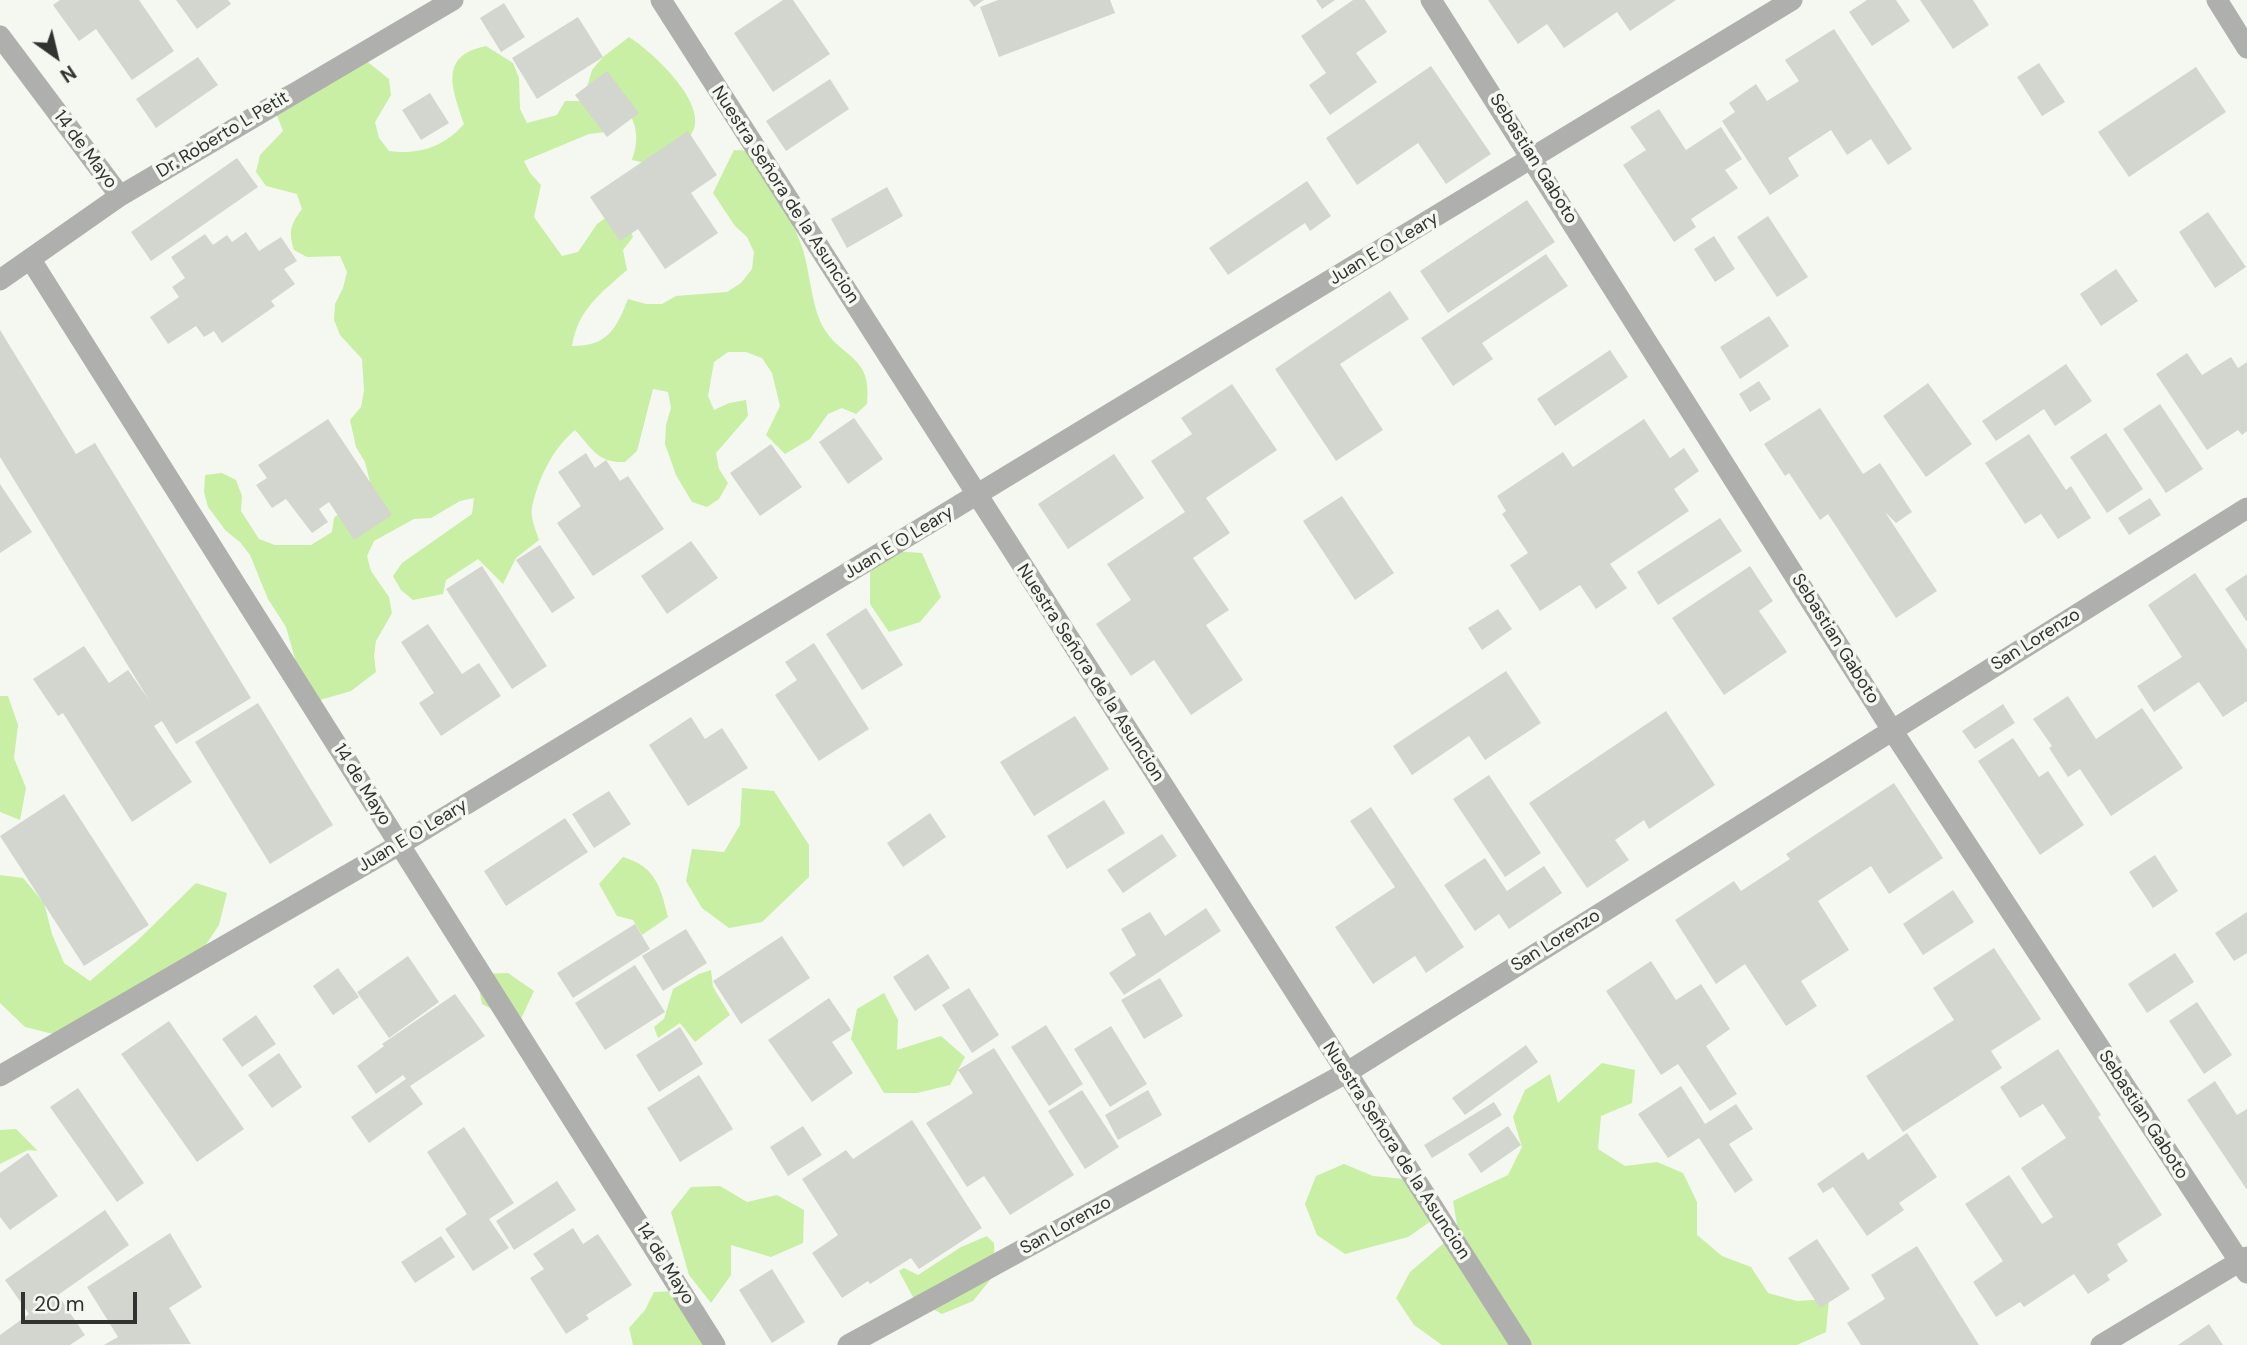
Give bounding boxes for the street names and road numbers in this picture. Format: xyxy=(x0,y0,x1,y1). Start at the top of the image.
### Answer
street label: Nuestra Señora de la Asuncion xyxy=(707,82,863,308)
street label: Dr. Roberto L Petit xyxy=(153,87,293,183)
street label: Sebastian Gaboto xyxy=(1484,90,1582,228)
street label: 14 de Mayo xyxy=(49,107,121,193)
street label: Juan E O Leary xyxy=(1325,208,1443,290)
street label: Juan E O Leary xyxy=(840,502,958,584)
street label: Nuestra Señora de la Asuncion xyxy=(1012,560,1168,786)
street label: Sebastian Gaboto xyxy=(1786,570,1884,708)
street label: San Lorenzo xyxy=(1987,604,2085,676)
street label: 14 de Mayo xyxy=(328,740,396,830)
street label: Juan E O Leary xyxy=(354,795,472,877)
street label: San Lorenzo xyxy=(1507,905,1605,977)
street label: Nuestra Señora de la Asuncion xyxy=(1318,1038,1474,1264)
street label: Sebastian Gaboto xyxy=(2093,1047,2193,1183)
street label: San Lorenzo xyxy=(1017,1192,1115,1260)
street label: 14 de Mayo xyxy=(631,1219,699,1309)

